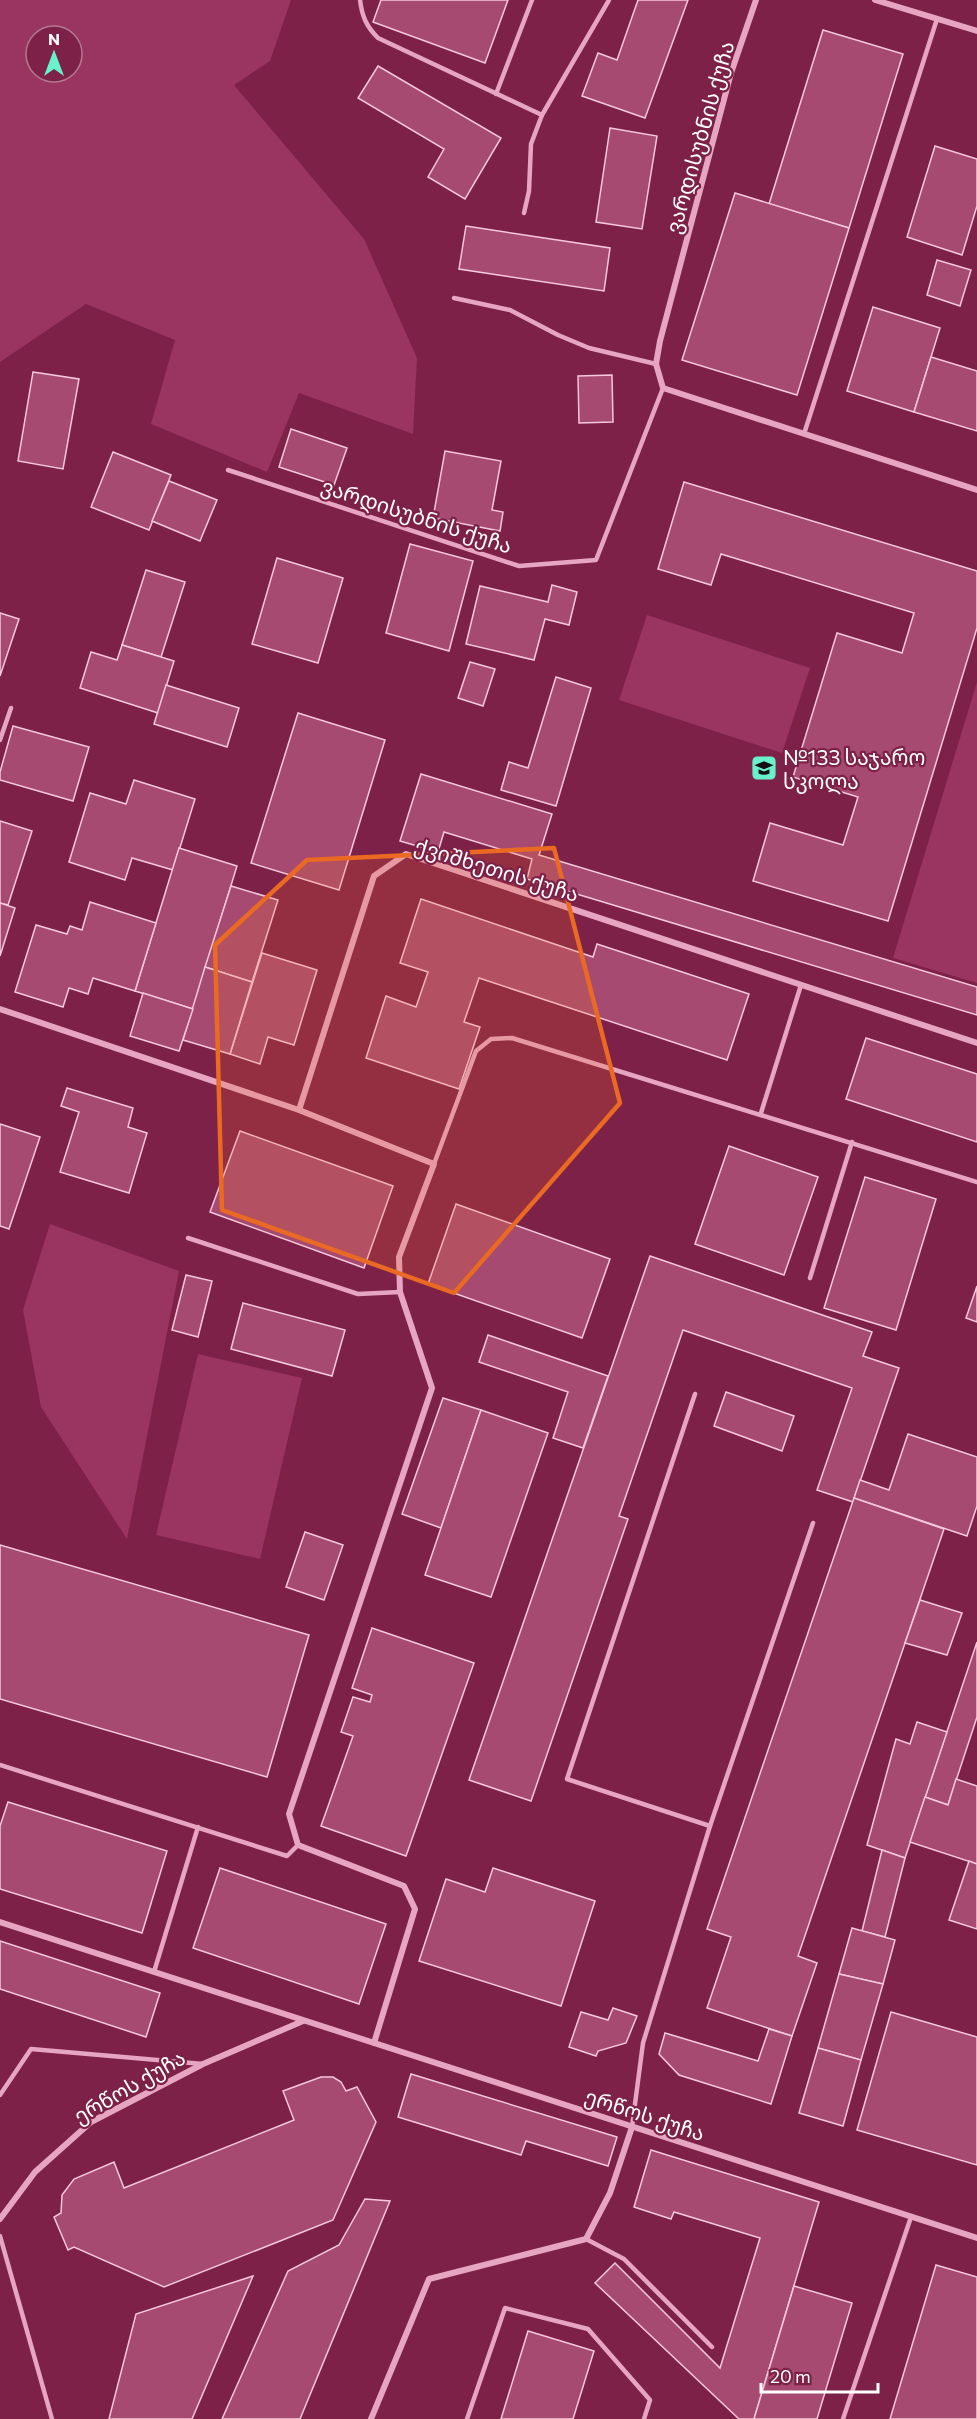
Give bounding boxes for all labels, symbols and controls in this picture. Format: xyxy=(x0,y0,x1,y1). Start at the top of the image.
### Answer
north arrow xyxy=(24,24,84,84)
text: N xyxy=(48,29,60,48)
street label: ვარდისუბნის ქუჩა xyxy=(660,38,740,237)
street label: ვარდისუბნის ქუჩა xyxy=(318,472,515,560)
place label: №133 საჯარო სკოლა xyxy=(783,744,925,795)
school or university icon: №133 საჯარო სკოლა xyxy=(749,753,779,783)
street label: ქვიშხეთის ქუჩა xyxy=(412,832,582,907)
street label: ერწოს ქუჩა xyxy=(69,2044,190,2129)
street label: ერწოს ქუჩა xyxy=(582,2083,708,2146)
scale bar xyxy=(761,2356,878,2394)
text: 20 m xyxy=(770,2365,811,2387)

